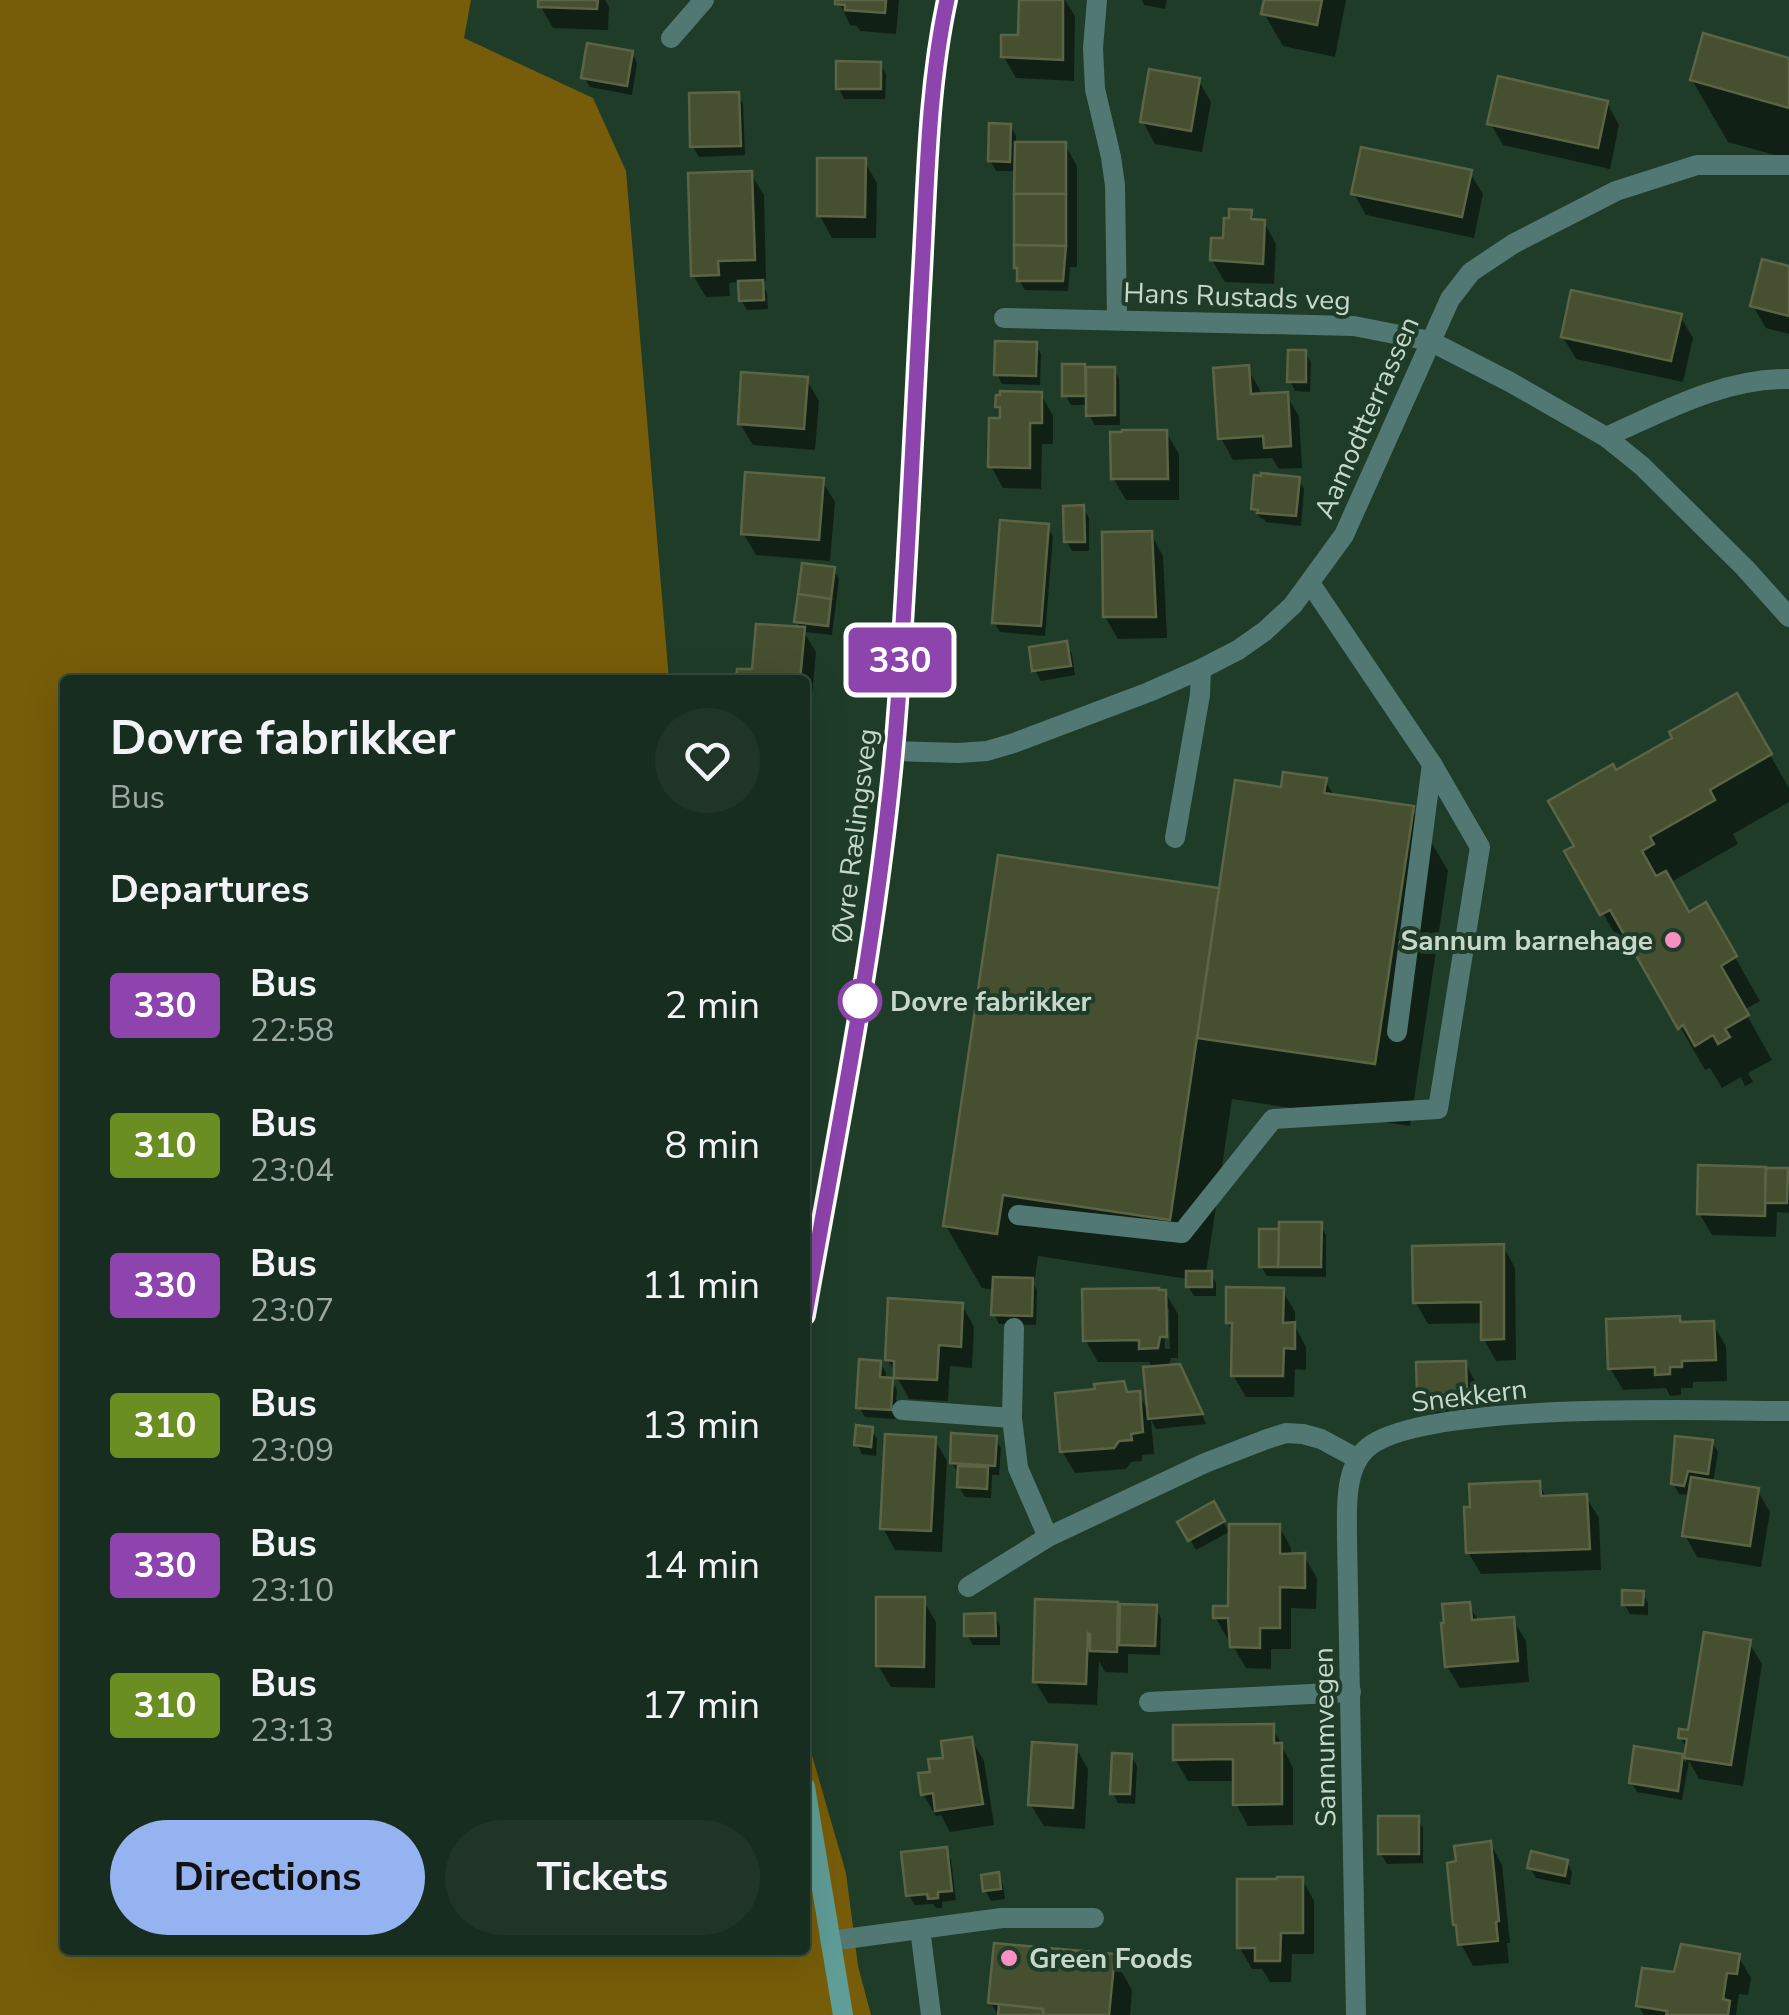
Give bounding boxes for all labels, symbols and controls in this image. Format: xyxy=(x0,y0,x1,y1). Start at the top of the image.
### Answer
street label: Hans Rustads veg xyxy=(1123,274,1351,320)
street label: Aamodtterrassen xyxy=(1305,310,1429,525)
line badge: 330 xyxy=(842,628,958,692)
text: 330 xyxy=(868,637,932,684)
text: Dovre fabrikker xyxy=(110,705,456,771)
button: heart xyxy=(655,708,760,813)
street label: Øvre Rælingsveg xyxy=(823,726,887,946)
text: Bus xyxy=(110,776,165,819)
text: Departures xyxy=(110,864,309,915)
place label: Sannum barnehage xyxy=(1400,922,1653,960)
marker: Sannum barnehage xyxy=(1662,929,1684,951)
text: Bus xyxy=(250,958,317,1009)
text: 2 min xyxy=(665,980,760,1031)
marker: Dovre fabrikker xyxy=(839,980,881,1022)
text: 330 xyxy=(133,982,197,1029)
place label: Dovre fabrikker xyxy=(890,983,1092,1021)
text: 22:58 xyxy=(250,1009,334,1052)
text: Bus xyxy=(250,1098,317,1149)
text: 8 min xyxy=(665,1120,760,1171)
text: 310 xyxy=(133,1122,197,1169)
text: 23:04 xyxy=(250,1149,334,1192)
text: Bus xyxy=(250,1238,317,1289)
text: 11 min xyxy=(642,1260,760,1311)
text: 330 xyxy=(133,1262,197,1309)
text: 23:07 xyxy=(250,1289,334,1332)
street label: Snekkern xyxy=(1409,1370,1529,1422)
text: Bus xyxy=(250,1378,317,1429)
text: 13 min xyxy=(642,1400,760,1451)
text: 310 xyxy=(133,1402,197,1449)
text: 23:09 xyxy=(250,1429,334,1472)
text: Bus xyxy=(250,1518,317,1569)
text: 14 min xyxy=(642,1540,760,1591)
text: 330 xyxy=(133,1542,197,1589)
text: 23:10 xyxy=(250,1569,334,1612)
street label: Sannumvegen xyxy=(1304,1647,1346,1827)
text: Bus xyxy=(250,1658,317,1709)
text: 17 min xyxy=(642,1680,760,1731)
text: 310 xyxy=(133,1682,197,1729)
text: 23:13 xyxy=(250,1709,334,1752)
button: Directions xyxy=(110,1820,425,1935)
button: Tickets xyxy=(445,1820,760,1935)
place label: Green Foods xyxy=(1029,1940,1193,1978)
marker: Green Foods xyxy=(998,1947,1020,1969)

